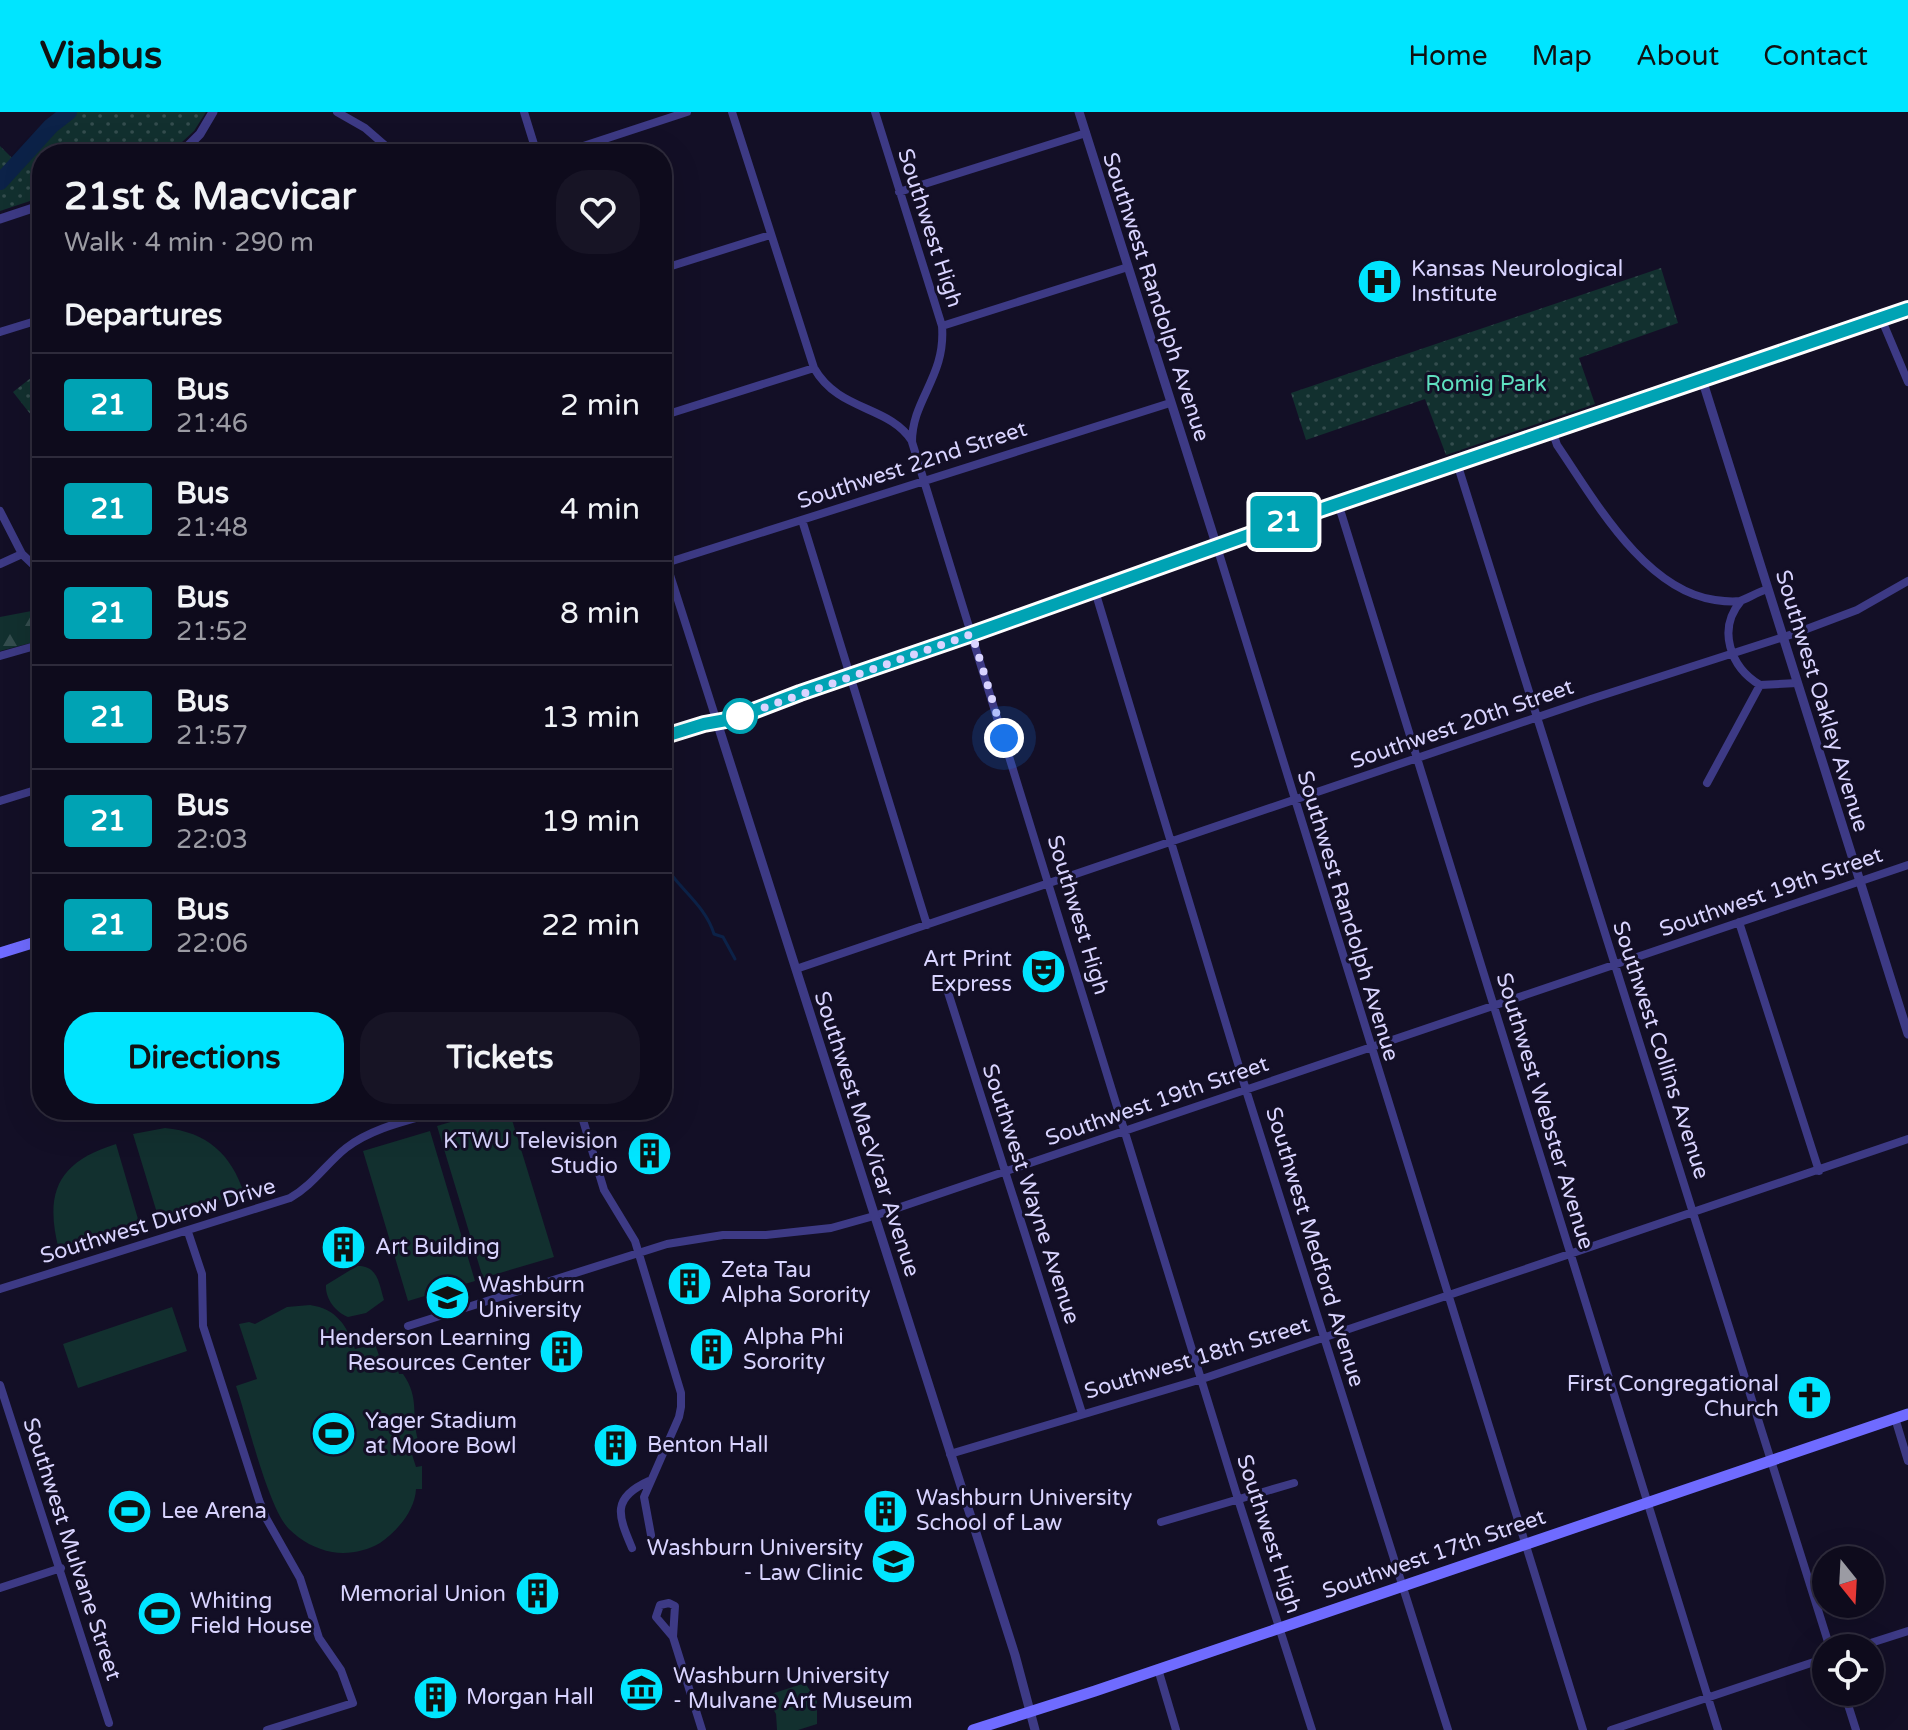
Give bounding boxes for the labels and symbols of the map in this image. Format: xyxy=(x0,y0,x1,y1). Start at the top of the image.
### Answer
street label: Southwest High xyxy=(892,145,968,311)
street label: Southwest Randolph Avenue xyxy=(1097,149,1215,445)
place label: Kansas Neurological Institute xyxy=(1411,256,1623,307)
hospital icon: Kansas Neurological Institute xyxy=(1356,258,1404,306)
park label: Romig Park xyxy=(1425,371,1547,397)
street label: Southwest 22nd Street xyxy=(794,416,1030,514)
line badge: 21 xyxy=(1248,496,1320,548)
street label: Southwest Oakley Avenue xyxy=(1770,567,1874,835)
street label: Southwest 20th Street xyxy=(1347,674,1577,774)
unlabelled marker xyxy=(723,699,757,733)
your location xyxy=(984,718,1024,758)
street label: Southwest Randolph Avenue xyxy=(1291,768,1405,1064)
street label: Southwest High xyxy=(1041,832,1115,998)
street label: Southwest 19th Street xyxy=(1656,842,1886,942)
street label: Southwest Collins Avenue xyxy=(1607,918,1715,1182)
place label: Art Print Express xyxy=(923,946,1012,997)
theatre icon: Art Print Express xyxy=(1019,948,1067,996)
street label: Southwest Webster Avenue xyxy=(1490,970,1600,1252)
street label: Southwest MacVicar Avenue xyxy=(809,988,925,1280)
street label: Southwest 19th Street xyxy=(1042,1051,1272,1151)
street label: Southwest Wayne Avenue xyxy=(977,1061,1085,1327)
street label: Southwest Medford Avenue xyxy=(1260,1104,1370,1390)
place label: KTWU Television Studio xyxy=(443,1128,618,1179)
building icon: KTWU Television Studio xyxy=(625,1130,673,1178)
street label: Southwest Durow Drive xyxy=(37,1173,279,1269)
building icon: Art Building xyxy=(320,1223,368,1271)
place label: Art Building xyxy=(375,1234,500,1260)
place label: Zeta Tau Alpha Sorority xyxy=(721,1257,871,1308)
building icon: Zeta Tau Alpha Sorority xyxy=(666,1259,714,1307)
place label: Washburn University xyxy=(478,1272,585,1323)
school or university icon: Washburn University xyxy=(423,1274,471,1322)
street label: Southwest 18th Street xyxy=(1081,1311,1313,1405)
place label: Alpha Phi Sorority xyxy=(743,1324,844,1375)
place label: Henderson Learning Resources Center xyxy=(319,1325,532,1376)
building icon: Alpha Phi Sorority xyxy=(688,1326,736,1374)
building icon: Henderson Learning Resources Center xyxy=(538,1327,586,1375)
place label: First Congregational Church xyxy=(1567,1371,1779,1422)
church icon: First Congregational Church xyxy=(1786,1373,1834,1421)
place label: Yager Stadium at Moore Bowl xyxy=(365,1408,517,1459)
sports icon: Yager Stadium at Moore Bowl xyxy=(310,1410,358,1458)
street label: Southwest Mulvane Street xyxy=(17,1414,127,1684)
building icon: Benton Hall xyxy=(592,1421,640,1469)
place label: Benton Hall xyxy=(647,1432,768,1458)
street label: Southwest High xyxy=(1231,1451,1307,1617)
place label: Washburn University School of Law xyxy=(916,1485,1132,1536)
sports icon: Lee Arena xyxy=(106,1487,154,1535)
building icon: Washburn University School of Law xyxy=(861,1487,909,1535)
place label: Lee Arena xyxy=(161,1498,267,1524)
street label: Southwest 17th Street xyxy=(1319,1504,1549,1604)
place label: Washburn University - Law Clinic xyxy=(647,1535,863,1586)
school or university icon: Washburn University - Law Clinic xyxy=(870,1537,918,1585)
north arrow xyxy=(1812,1546,1884,1618)
building icon: Memorial Union xyxy=(513,1570,561,1618)
place label: Memorial Union xyxy=(340,1581,506,1607)
place label: Whiting Field House xyxy=(190,1588,312,1639)
sports icon: Whiting Field House xyxy=(135,1590,183,1638)
place label: Washburn University - Mulvane Art Museum xyxy=(673,1663,913,1714)
museum icon: Washburn University - Mulvane Art Museum xyxy=(618,1665,666,1713)
building icon: Morgan Hall xyxy=(411,1673,459,1721)
place label: Morgan Hall xyxy=(466,1684,594,1710)

